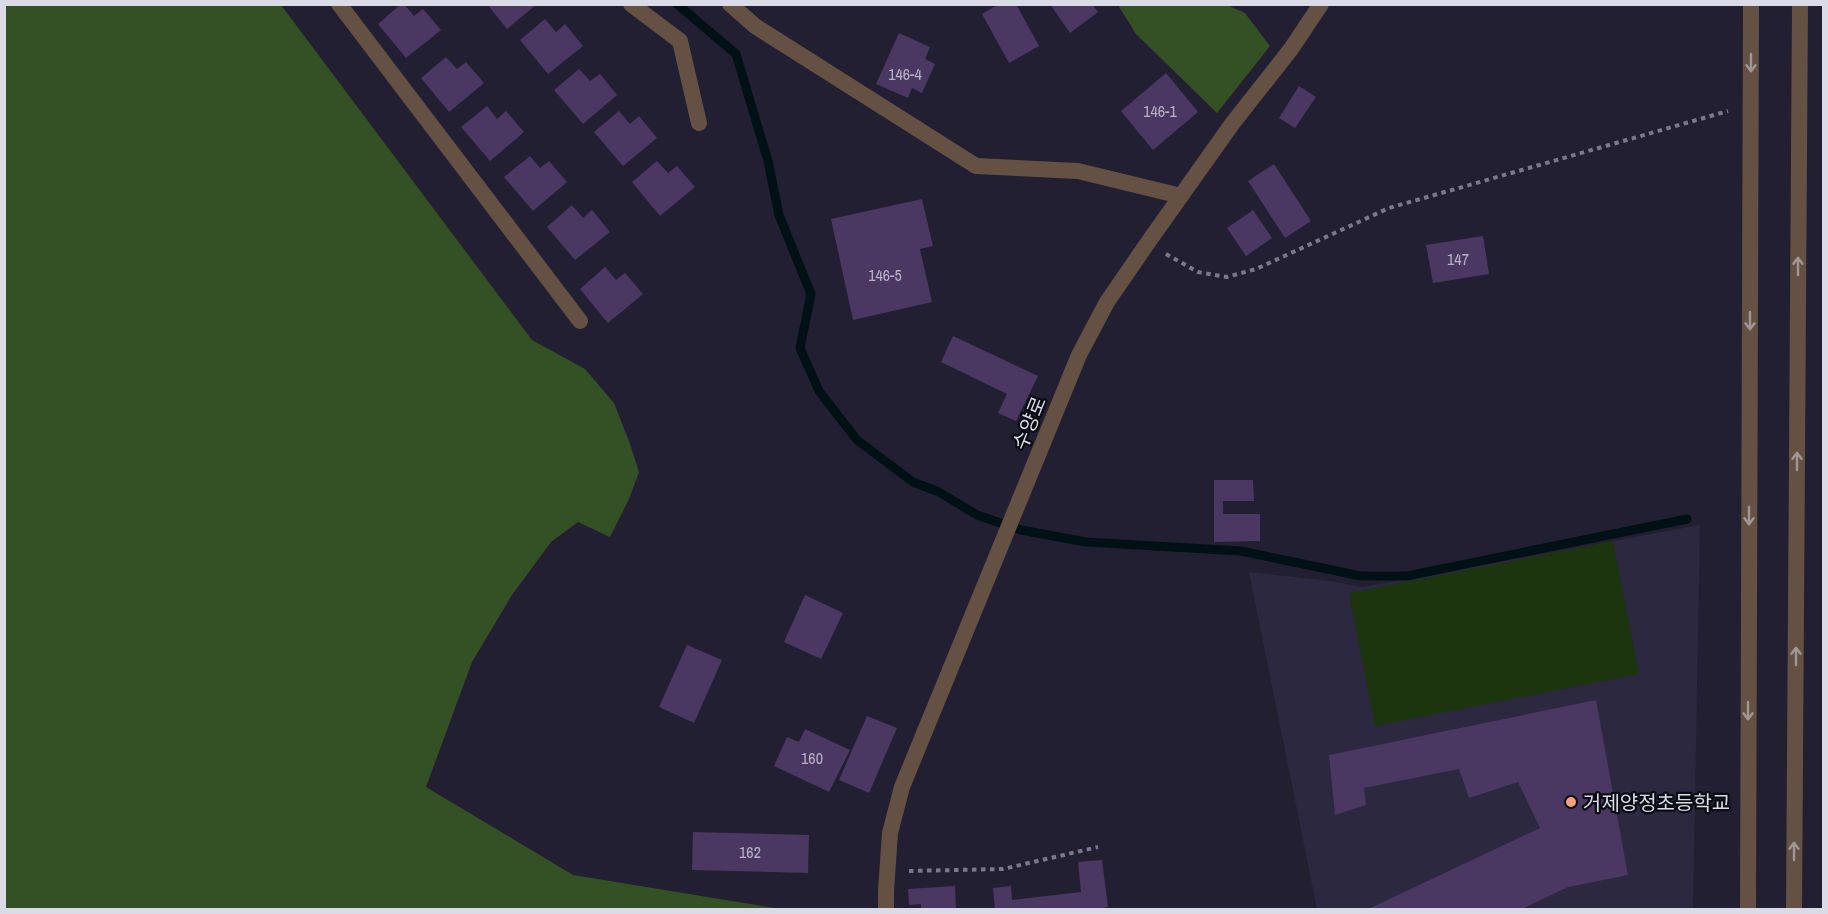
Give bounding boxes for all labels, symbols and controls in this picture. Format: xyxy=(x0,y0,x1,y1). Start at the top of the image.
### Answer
one-way arrow xyxy=(1745,52,1757,72)
house number: 146-4 xyxy=(888,63,922,85)
house number: 146-1 xyxy=(1143,100,1177,122)
house number: 147 xyxy=(1447,248,1469,270)
one-way arrow xyxy=(1792,257,1804,277)
house number: 146-5 xyxy=(868,264,902,286)
one-way arrow xyxy=(1744,310,1756,330)
street label: 수양로 xyxy=(1006,392,1052,454)
one-way arrow xyxy=(1791,452,1803,472)
one-way arrow xyxy=(1743,505,1755,525)
one-way arrow xyxy=(1790,647,1802,667)
one-way arrow xyxy=(1743,700,1754,720)
house number: 160 xyxy=(801,747,823,769)
place label: 거제양정초등학교 xyxy=(1583,789,1730,816)
marker: 거제양정초등학교 xyxy=(1564,795,1578,809)
house number: 162 xyxy=(739,841,761,863)
one-way arrow xyxy=(1788,842,1800,862)

